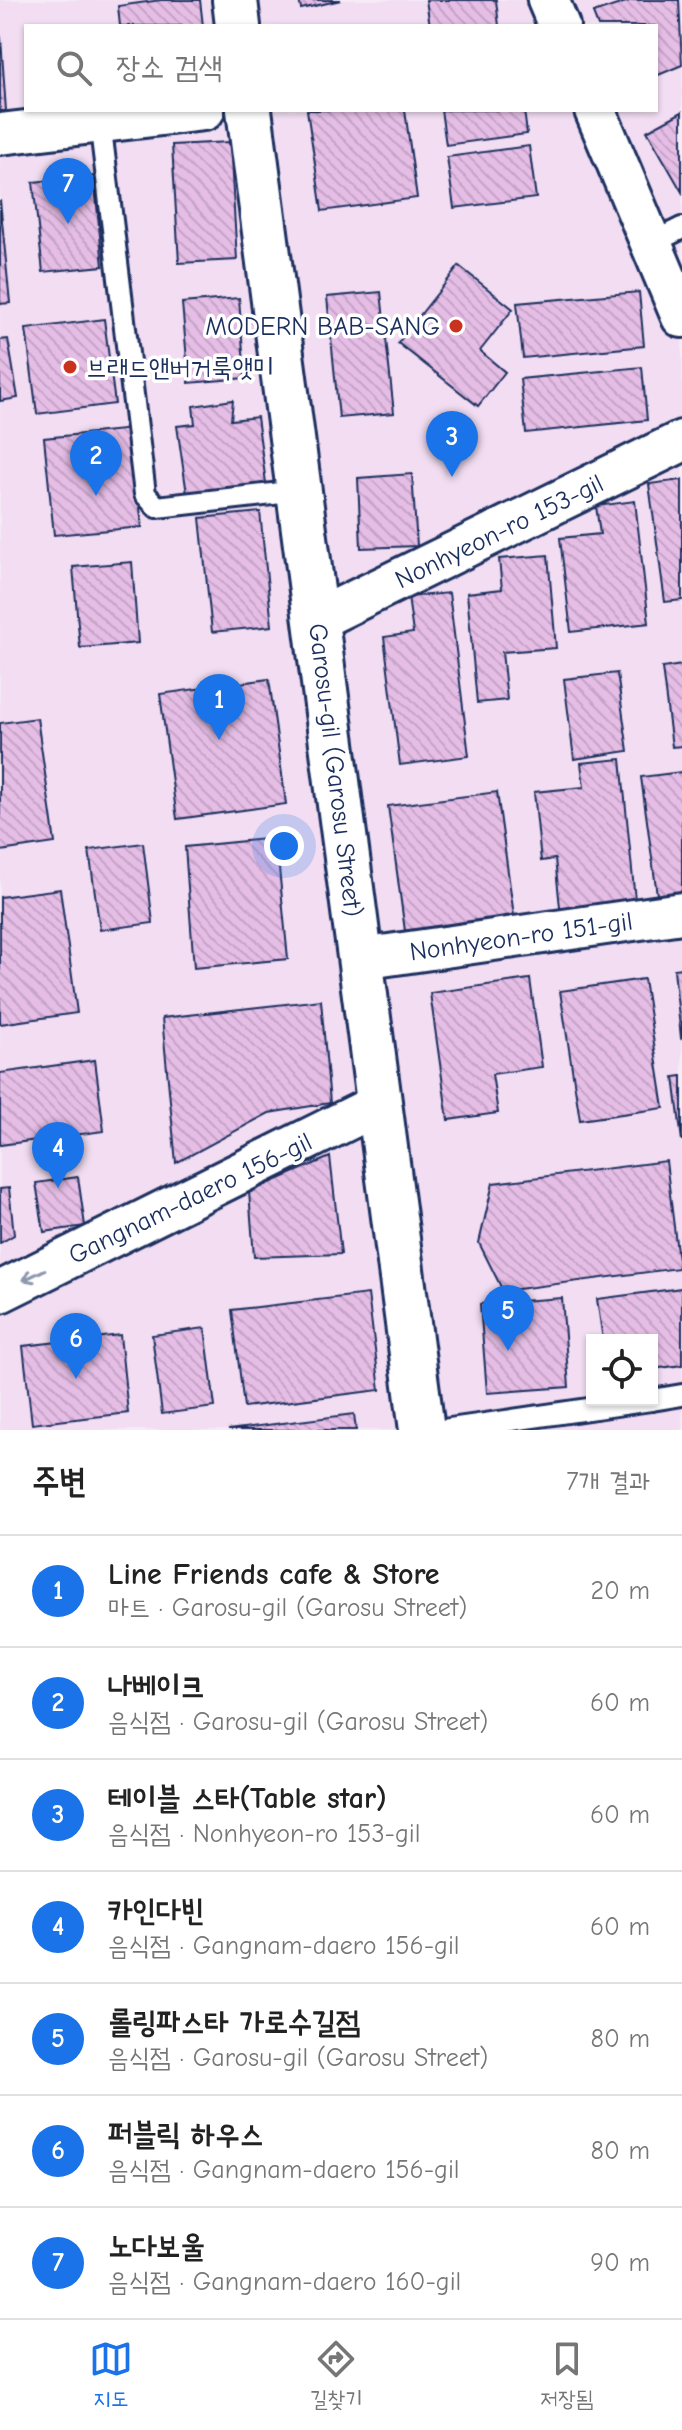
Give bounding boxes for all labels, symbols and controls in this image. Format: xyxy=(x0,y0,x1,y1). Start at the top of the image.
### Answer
search box xyxy=(24,24,658,112)
icon: search xyxy=(52,46,96,90)
text: 장소 검색 xyxy=(116,50,223,85)
pin: 7 xyxy=(42,158,94,224)
place label: MODERN BAB-SANG xyxy=(205,312,440,342)
marker: MODERN BAB-SANG xyxy=(447,317,465,335)
place label: 브래드앤버거룩앳미 xyxy=(86,353,274,383)
marker: 브래드앤버거룩앳미 xyxy=(61,358,79,376)
pin: 3 xyxy=(426,411,478,477)
pin: 2 xyxy=(70,430,122,496)
street label: Nonhyeon-ro 153-gil xyxy=(391,469,608,595)
street label: Garosu-gil (Garosu Street) xyxy=(302,622,368,919)
pin: 1 xyxy=(193,674,245,740)
your location xyxy=(264,826,304,866)
street label: Nonhyeon-ro 151-gil xyxy=(408,906,635,967)
pin: 4 xyxy=(32,1122,84,1188)
street label: Gangnam-daero 156-gil xyxy=(64,1127,317,1271)
one-way arrow xyxy=(22,1268,46,1283)
pin: 5 xyxy=(482,1285,534,1351)
pin: 6 xyxy=(50,1313,102,1379)
map controls xyxy=(586,1334,658,1406)
button: locate xyxy=(586,1334,658,1406)
text: 주변 xyxy=(32,1461,87,1501)
text: 7개 결과 xyxy=(566,1467,650,1497)
text: Line Friends cafe & Store xyxy=(108,1557,439,1592)
text: 1 xyxy=(53,1576,63,1606)
text: 20 m xyxy=(590,1576,650,1606)
text: 마트 · Garosu-gil (Garosu Street) xyxy=(108,1593,467,1623)
text: 나베이크 xyxy=(108,1669,205,1704)
text: 2 xyxy=(52,1688,64,1718)
text: 60 m xyxy=(590,1688,650,1718)
text: 음식점 · Garosu-gil (Garosu Street) xyxy=(108,1707,488,1737)
text: 테이블 스타(Table star) xyxy=(108,1781,387,1816)
text: 3 xyxy=(52,1800,64,1830)
text: 60 m xyxy=(590,1800,650,1830)
text: 음식점 · Nonhyeon-ro 153-gil xyxy=(108,1819,420,1849)
text: 카인다빈 xyxy=(108,1893,205,1928)
text: 4 xyxy=(52,1912,64,1942)
text: 60 m xyxy=(590,1912,650,1942)
text: 음식점 · Gangnam-daero 156-gil xyxy=(108,1931,460,1961)
text: 롤링파스타 가로수길점 xyxy=(108,2005,360,2040)
text: 5 xyxy=(51,2024,65,2054)
text: 80 m xyxy=(591,2024,650,2054)
text: 음식점 · Garosu-gil (Garosu Street) xyxy=(108,2043,488,2073)
text: 퍼블릭 하우스 xyxy=(108,2117,264,2152)
text: 6 xyxy=(51,2136,65,2166)
text: 80 m xyxy=(591,2136,650,2166)
text: 음식점 · Gangnam-daero 156-gil xyxy=(108,2155,460,2185)
text: 노다보울 xyxy=(108,2229,205,2264)
text: 7 xyxy=(52,2248,64,2278)
text: 90 m xyxy=(590,2248,650,2278)
text: 음식점 · Gangnam-daero 160-gil xyxy=(108,2267,461,2297)
tab: 지도 xyxy=(89,2337,133,2413)
tab: 길찾기 xyxy=(310,2337,363,2413)
tab: 저장됨 xyxy=(540,2337,593,2413)

